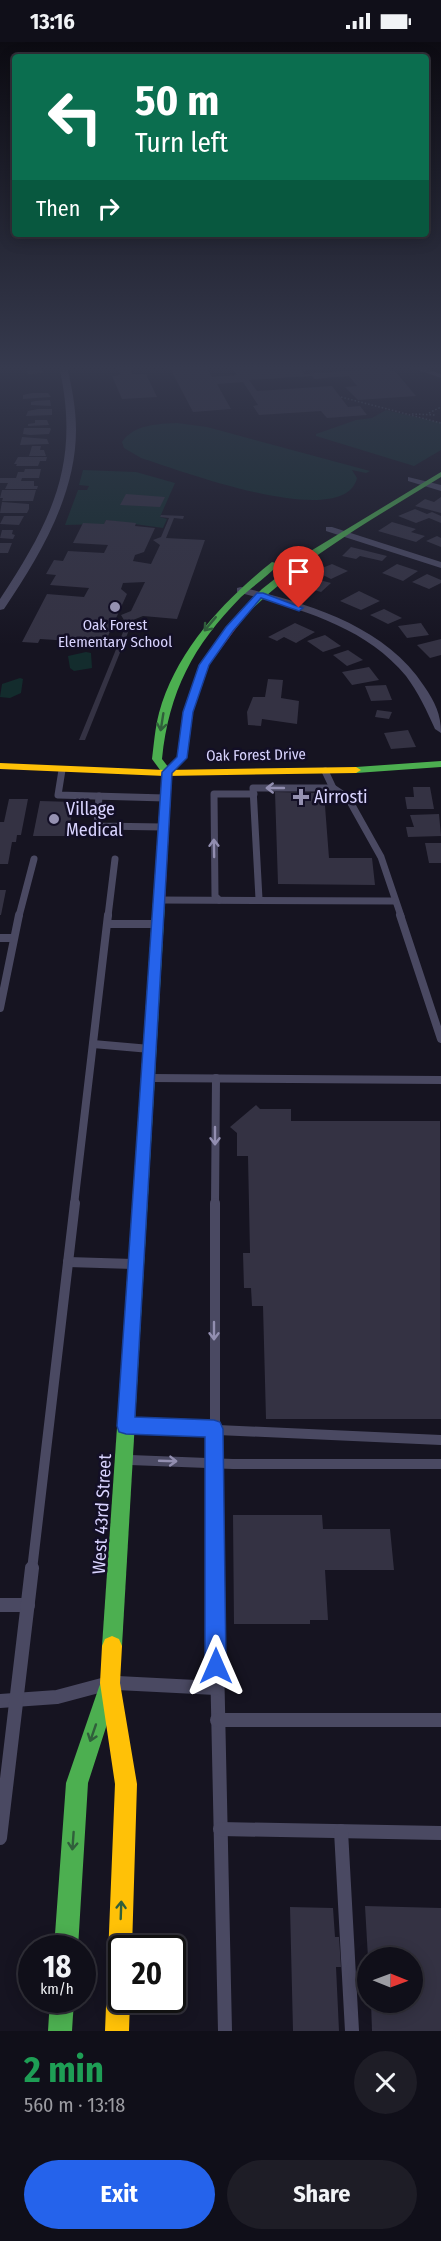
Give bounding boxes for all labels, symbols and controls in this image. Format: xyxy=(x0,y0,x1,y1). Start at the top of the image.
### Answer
text: 13:16 xyxy=(30,8,75,35)
text: 50 m xyxy=(135,76,219,126)
icon: left xyxy=(36,78,114,156)
text: Turn left xyxy=(135,127,228,159)
icon: right xyxy=(92,192,125,225)
text: Then xyxy=(36,195,80,222)
pin xyxy=(273,546,324,608)
icon: arrive xyxy=(282,555,315,588)
marker: Oak Forest Elementary School xyxy=(108,600,122,614)
place label: Oak Forest Elementary School xyxy=(58,616,172,651)
one-way arrow xyxy=(204,616,217,632)
one-way arrow xyxy=(157,712,168,732)
street label: Oak Forest Drive xyxy=(206,745,306,765)
one-way arrow xyxy=(265,782,285,794)
place label: Airrosti xyxy=(314,786,368,808)
marker: Airrosti xyxy=(292,788,310,806)
place label: Village Medical xyxy=(66,798,123,841)
marker: Village Medical xyxy=(47,812,61,826)
one-way arrow xyxy=(208,838,220,858)
one-way arrow xyxy=(209,1126,221,1146)
one-way arrow xyxy=(208,1321,220,1341)
street label: West 43rd Street xyxy=(88,1453,116,1575)
one-way arrow xyxy=(158,1455,178,1467)
position arrow xyxy=(184,1634,248,1698)
one-way arrow xyxy=(87,1723,98,1742)
one-way arrow xyxy=(67,1831,78,1851)
one-way arrow xyxy=(115,1900,127,1920)
speed limit sign: 20 xyxy=(108,1935,186,2013)
north arrow xyxy=(357,1947,423,2013)
map controls xyxy=(357,1947,423,2013)
text: 18 xyxy=(43,1949,71,1985)
text: km/h xyxy=(40,1980,74,1998)
text: 2 min xyxy=(24,2048,104,2092)
button: close xyxy=(354,2051,417,2114)
text: 560 m · 13:18 xyxy=(24,2093,125,2117)
button: Exit xyxy=(24,2160,215,2229)
button: Share xyxy=(227,2160,417,2229)

